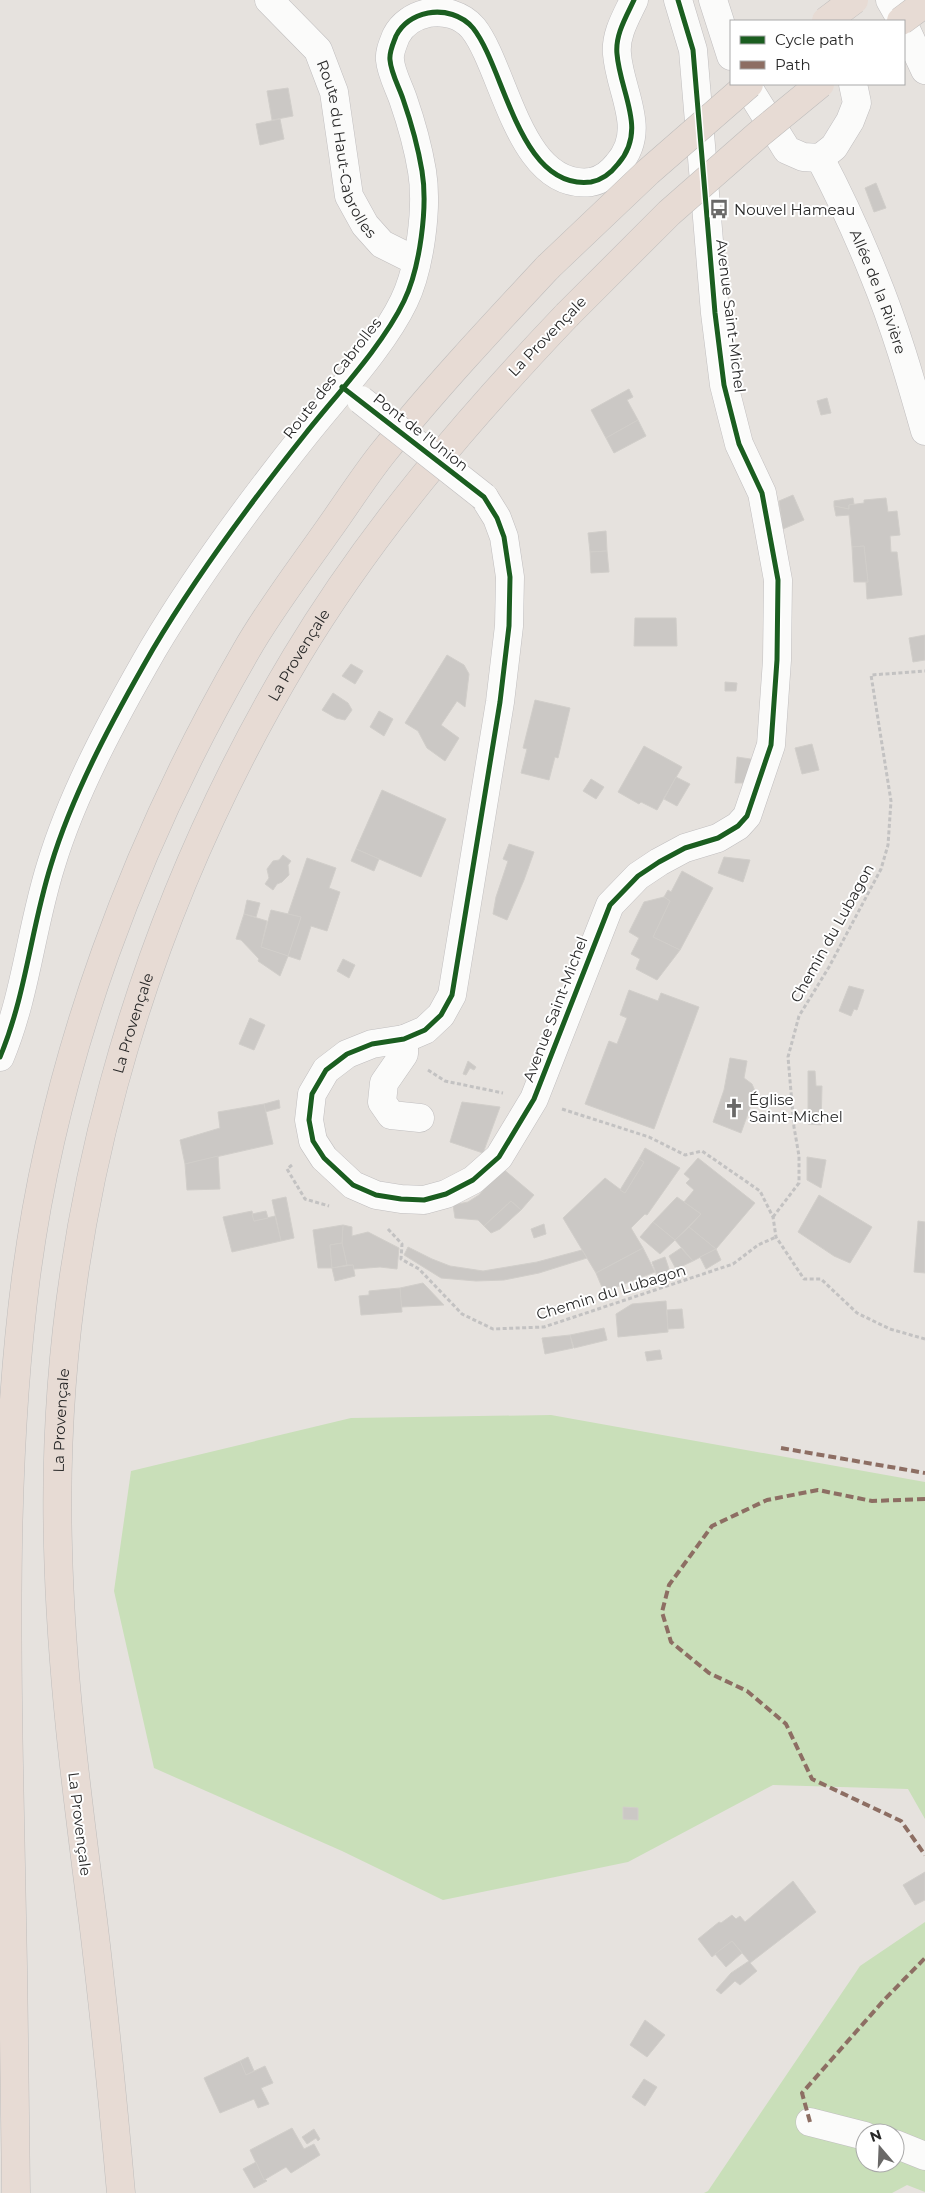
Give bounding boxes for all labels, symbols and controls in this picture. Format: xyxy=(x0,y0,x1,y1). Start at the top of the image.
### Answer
legend xyxy=(730,20,905,85)
text: Cycle path xyxy=(775,30,854,49)
text: Path xyxy=(775,55,811,74)
street label: Route du Haut-Cabrolles xyxy=(313,57,381,242)
bus stop icon: Nouvel Hameau xyxy=(708,198,730,220)
place label: Nouvel Hameau xyxy=(734,200,855,219)
street label: Allée de la Rivière xyxy=(846,226,911,356)
street label: Avenue Saint-Michel xyxy=(712,238,750,394)
street label: La Provençale xyxy=(504,292,590,380)
street label: Route des Cabrolles xyxy=(279,314,385,442)
street label: Pont de l'Union xyxy=(369,389,473,475)
street label: La Provençale xyxy=(263,605,333,704)
street label: Chemin du Lubagon xyxy=(786,860,878,1006)
street label: Avenue Saint-Michel xyxy=(518,934,592,1084)
street label: La Provençale xyxy=(108,970,157,1076)
place label: Église Saint-Michel xyxy=(749,1090,843,1126)
church icon: Église Saint-Michel xyxy=(723,1097,745,1119)
street label: Chemin du Lubagon xyxy=(534,1260,688,1324)
street label: La Provençale xyxy=(48,1367,73,1473)
street label: La Provençale xyxy=(64,1771,96,1877)
north arrow xyxy=(855,2123,905,2173)
text: N xyxy=(867,2125,884,2146)

